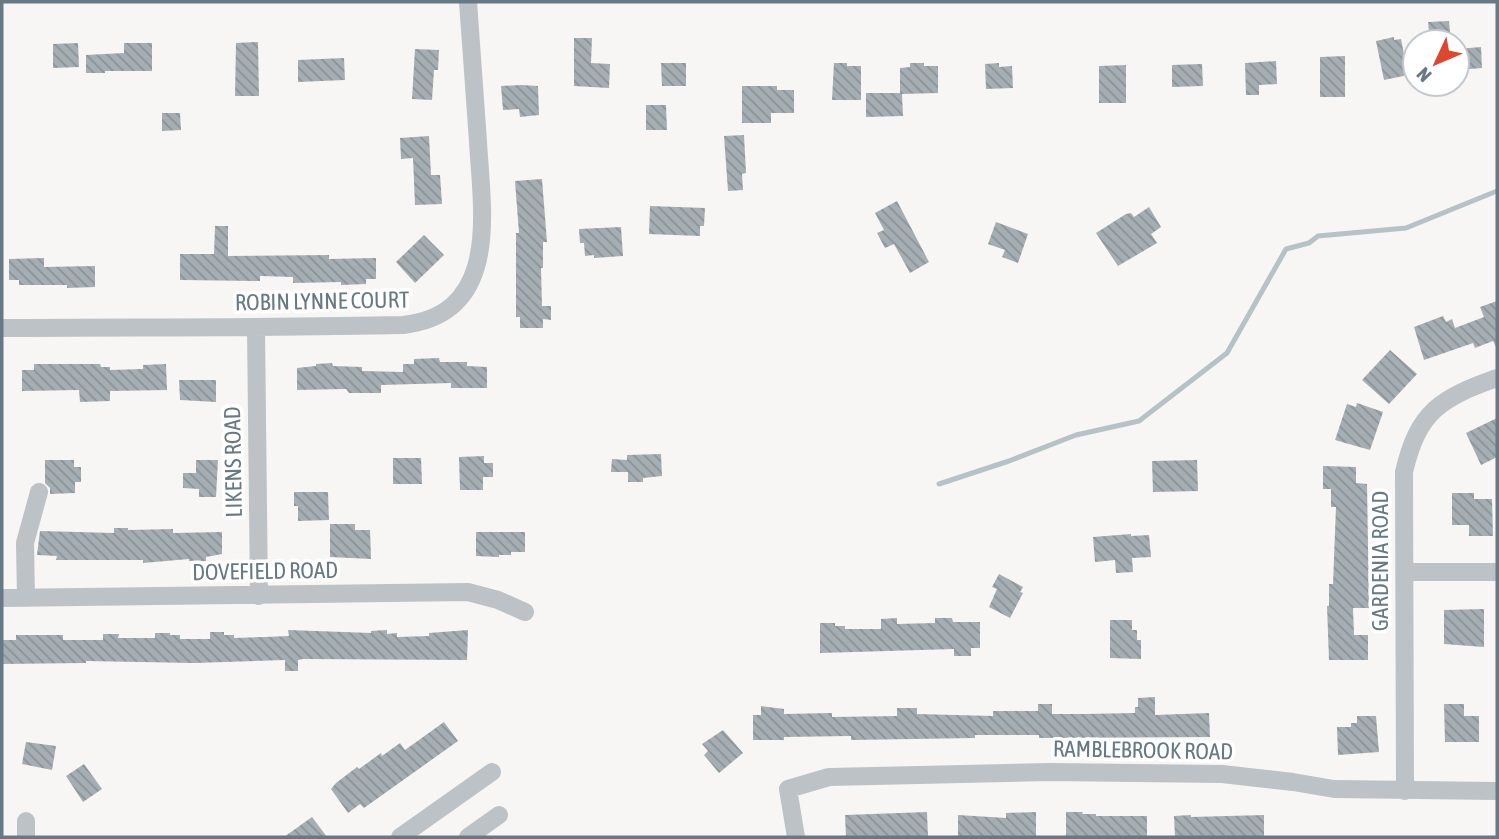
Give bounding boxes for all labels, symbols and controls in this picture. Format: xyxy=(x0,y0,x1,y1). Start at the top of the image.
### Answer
north arrow xyxy=(1401,28,1471,98)
text: N xyxy=(1412,63,1436,86)
street label: ROBIN LYNNE COURT xyxy=(235,286,409,316)
street label: LIKENS ROAD xyxy=(219,406,247,518)
street label: GARDENIA ROAD xyxy=(1367,491,1393,631)
street label: DOVEFIELD ROAD xyxy=(192,557,338,585)
street label: RAMBLEBROOK ROAD xyxy=(1053,735,1233,765)

